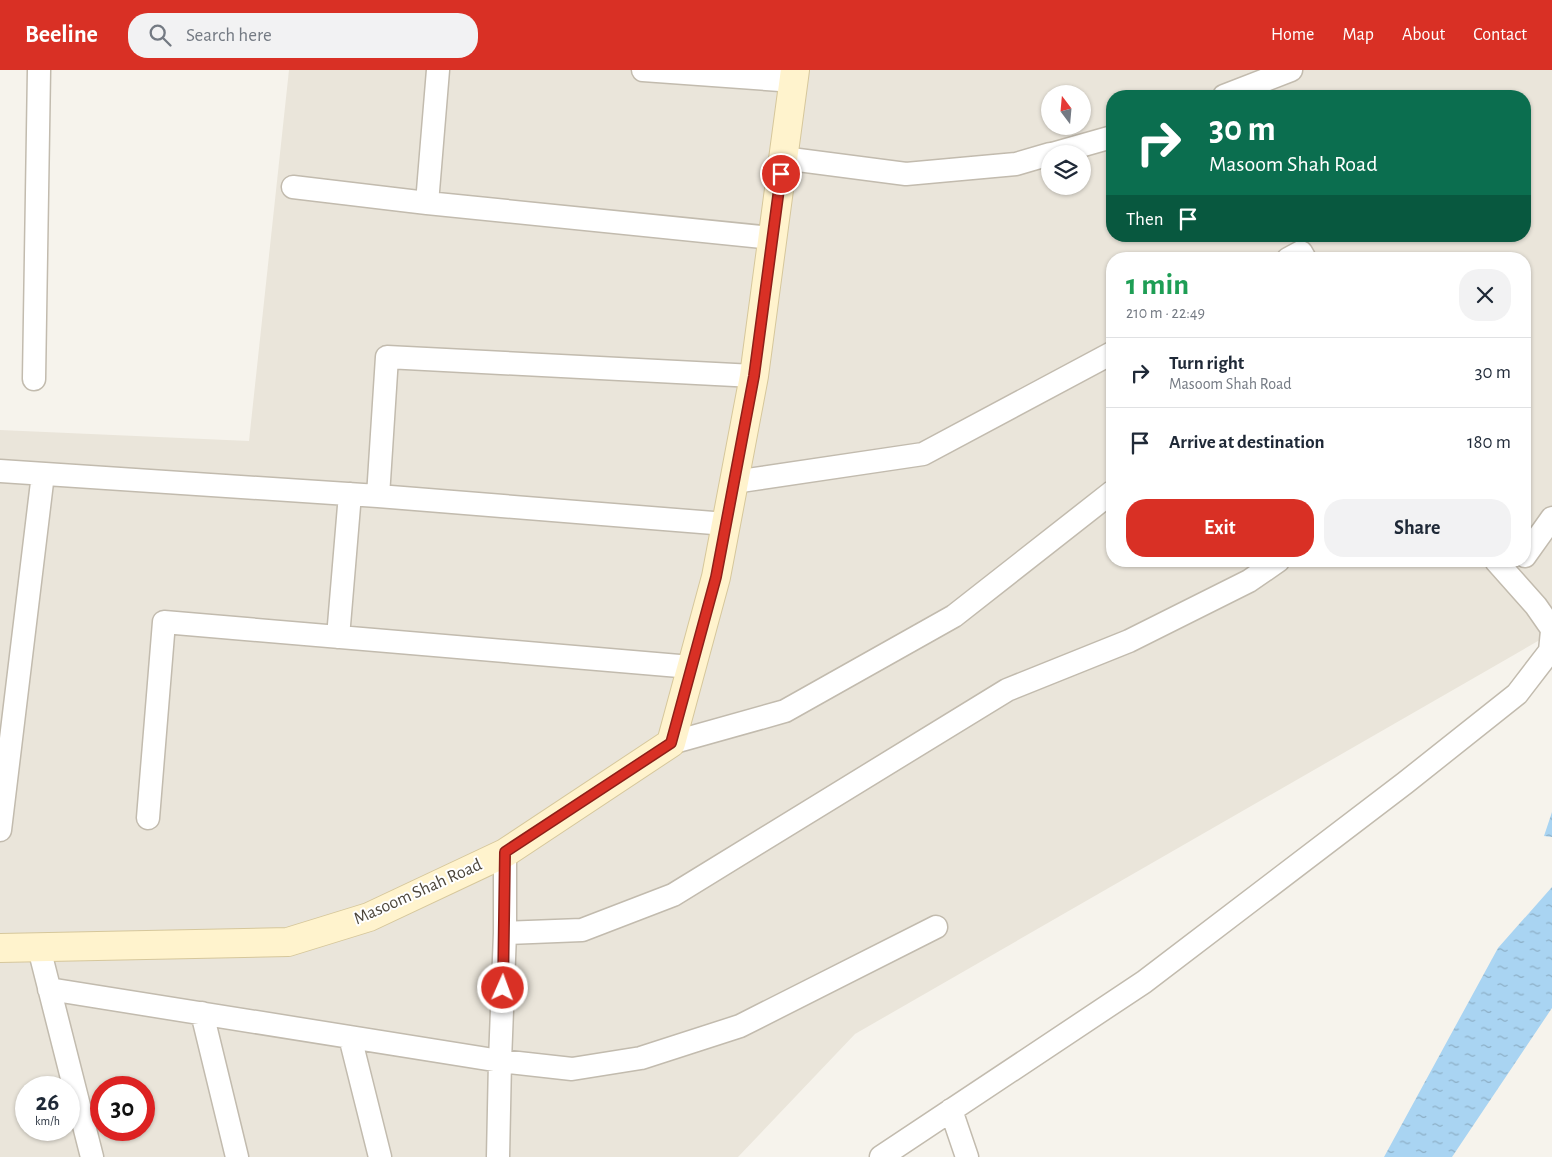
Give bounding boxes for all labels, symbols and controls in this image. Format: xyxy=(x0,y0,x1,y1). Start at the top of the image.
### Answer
search box xyxy=(128,13,478,58)
icon: search xyxy=(146,21,174,49)
text: Beeline xyxy=(25,23,98,47)
text: Search here xyxy=(186,26,272,45)
text: Home xyxy=(1271,26,1314,44)
text: Map xyxy=(1342,26,1374,44)
text: About xyxy=(1402,26,1445,44)
text: Contact xyxy=(1473,26,1527,44)
north arrow xyxy=(1041,85,1091,135)
map controls xyxy=(1041,85,1091,195)
icon: right xyxy=(1126,110,1191,175)
text: 30 m xyxy=(1209,112,1276,147)
button: layers xyxy=(1041,145,1091,195)
pin xyxy=(760,153,802,195)
text: Masoom Shah Road xyxy=(1209,153,1378,175)
icon: arrive xyxy=(767,160,795,188)
icon: arrive xyxy=(1174,205,1202,233)
text: Then xyxy=(1126,210,1164,229)
button: close xyxy=(1459,269,1511,321)
text: 1 min xyxy=(1126,270,1189,300)
text: 210 m · 22:49 xyxy=(1126,305,1205,321)
text: Turn right xyxy=(1169,354,1244,373)
icon: right xyxy=(1126,359,1154,387)
text: 30 m xyxy=(1475,363,1511,382)
text: Masoom Shah Road xyxy=(1169,376,1292,392)
icon: arrive xyxy=(1126,429,1154,457)
text: Arrive at destination xyxy=(1169,433,1325,452)
text: 180 m xyxy=(1467,433,1511,452)
button: Exit xyxy=(1126,499,1314,557)
button: Share xyxy=(1324,499,1511,557)
street label: Masoom Shah Road xyxy=(351,856,485,928)
position arrow xyxy=(476,961,528,1013)
speed limit sign: 30 xyxy=(90,1076,155,1141)
text: 26 xyxy=(36,1090,59,1115)
text: km/h xyxy=(35,1115,60,1127)

